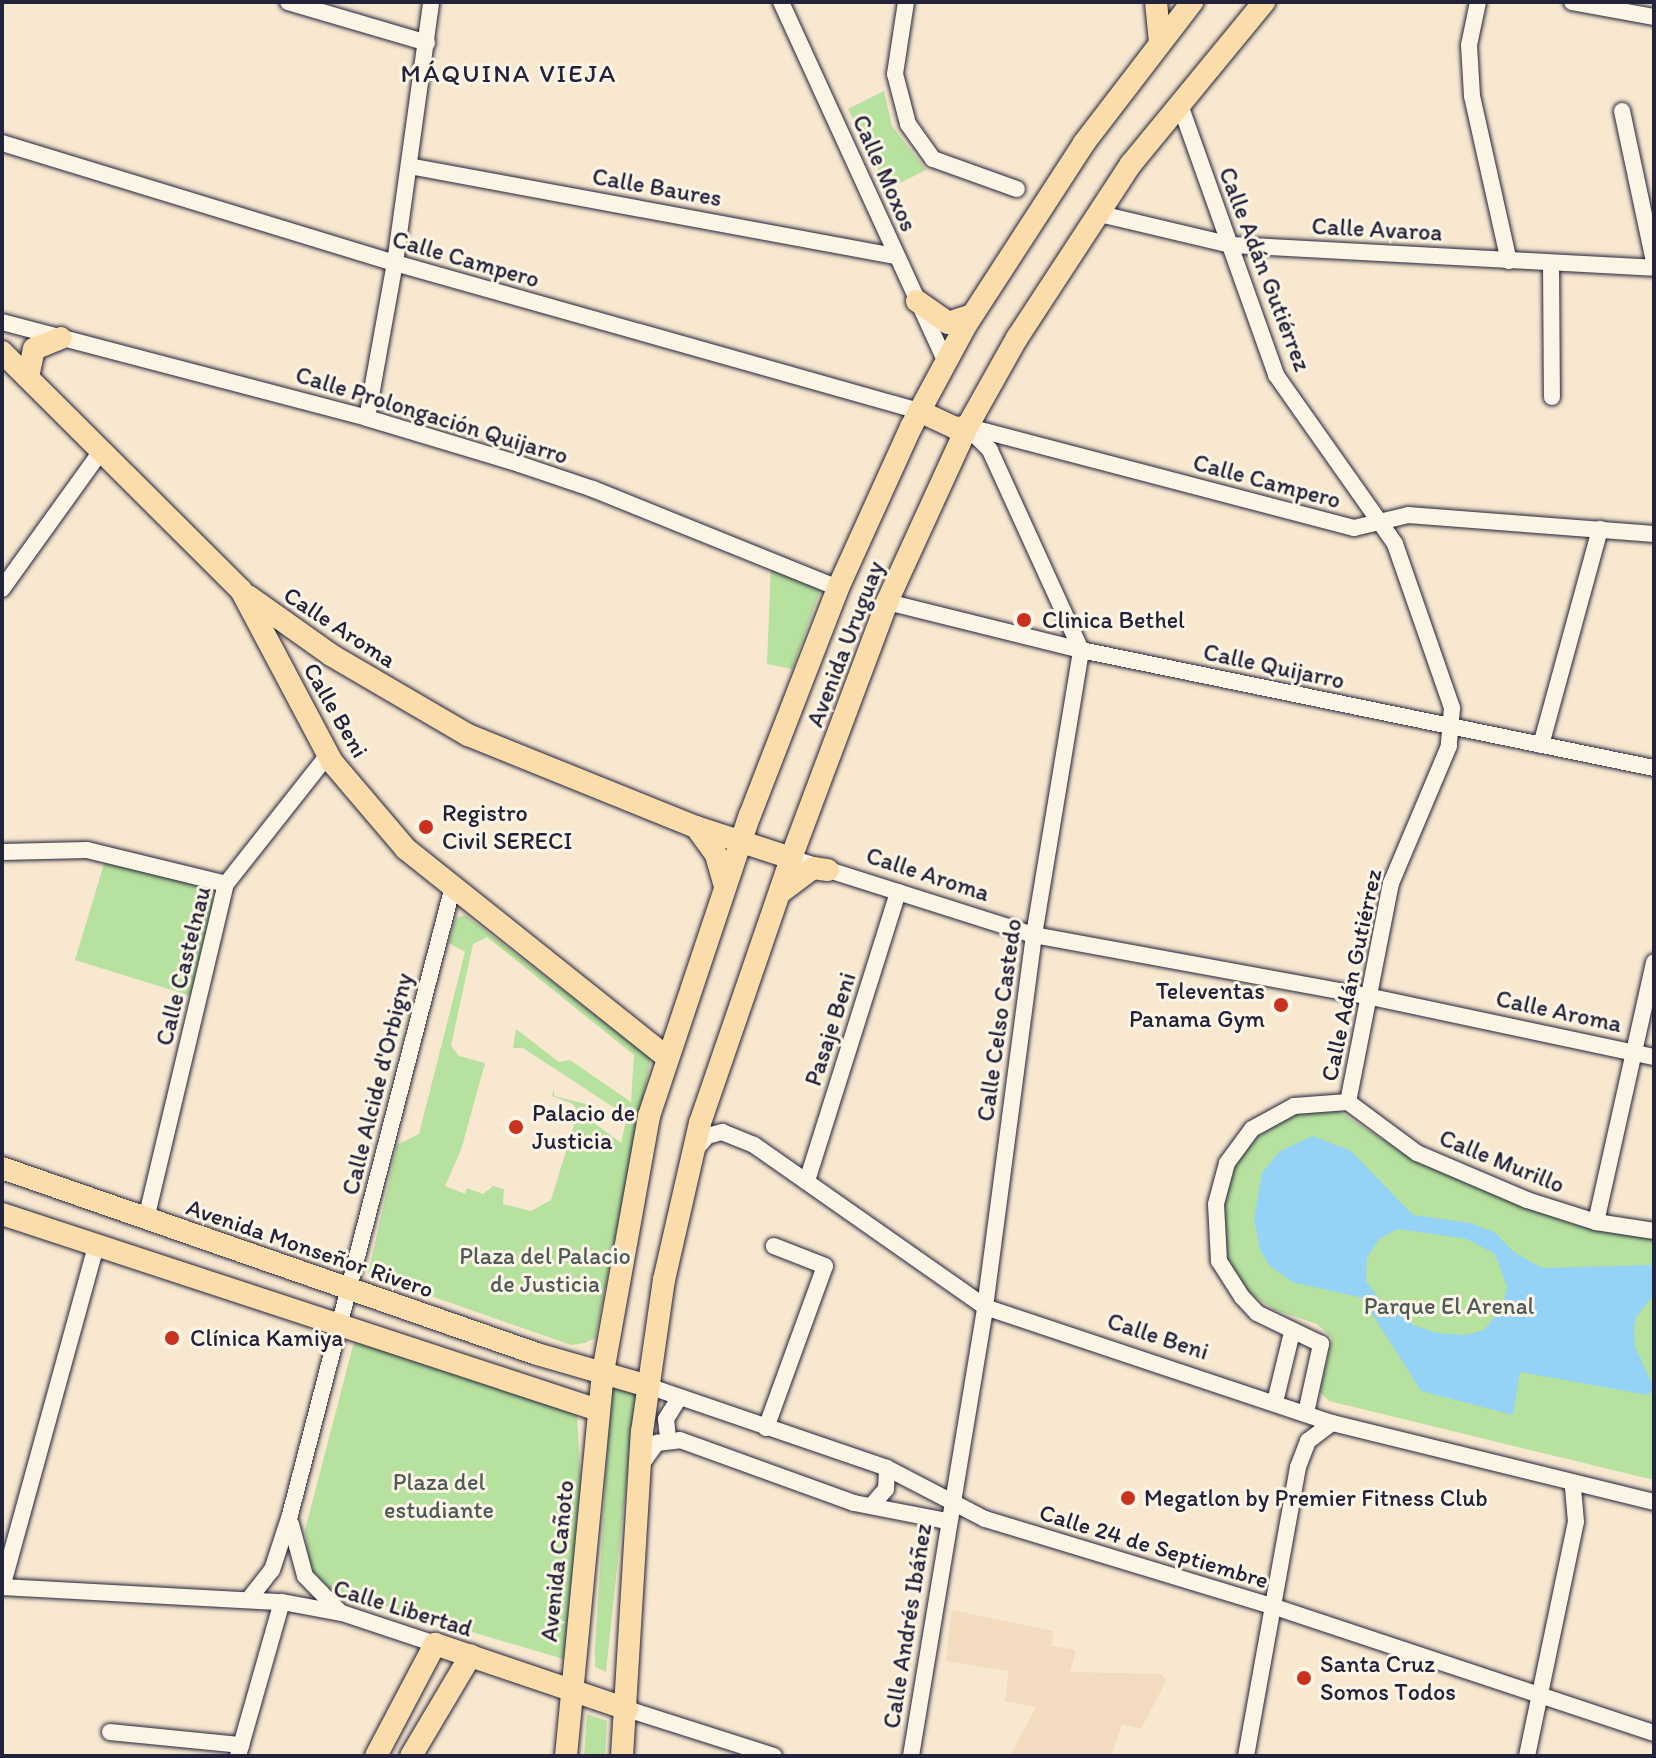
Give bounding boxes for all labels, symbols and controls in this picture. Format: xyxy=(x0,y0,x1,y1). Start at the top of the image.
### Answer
district label: MÁQUINA VIEJA xyxy=(402,58,616,90)
street label: Calle Moxos xyxy=(847,110,923,236)
street label: Calle Baures xyxy=(590,161,724,213)
street label: Calle Adán Gutiérrez xyxy=(1213,163,1317,375)
street label: Calle Avaroa xyxy=(1311,211,1443,247)
street label: Calle Campero xyxy=(389,224,543,294)
street label: Calle Prolongación Quijarro xyxy=(291,359,573,471)
street label: Calle Campero xyxy=(1190,447,1344,515)
street label: Avenida Uruguay xyxy=(800,557,890,731)
street label: Calle Aroma xyxy=(279,580,401,674)
place label: Clinica Bethel xyxy=(1042,606,1185,634)
marker: Clinica Bethel xyxy=(1013,609,1035,631)
street label: Calle Quijarro xyxy=(1200,637,1348,695)
street label: Calle Beni xyxy=(297,657,375,763)
place label: Registro Civil SERECI xyxy=(442,799,572,855)
marker: Registro Civil SERECI xyxy=(417,818,435,836)
street label: Calle Aroma xyxy=(863,841,993,907)
street label: Calle Adán Gutiérrez xyxy=(1315,867,1387,1083)
street label: Calle Castelnau xyxy=(149,883,217,1049)
street label: Calle Celso Castedo xyxy=(971,917,1027,1123)
street label: Pasaje Beni xyxy=(798,969,862,1089)
street label: Calle Alcide d'Orbigny xyxy=(336,971,418,1197)
place label: Televentas Panama Gym xyxy=(1130,977,1265,1033)
street label: Calle Aroma xyxy=(1494,984,1624,1038)
marker: Televentas Panama Gym xyxy=(1272,996,1290,1014)
place label: Palacio de Justicia xyxy=(532,1099,635,1155)
marker: Palacio de Justicia xyxy=(507,1118,525,1136)
street label: Calle Murillo xyxy=(1435,1123,1569,1199)
street label: Avenida Monseñor Rivero xyxy=(183,1192,437,1304)
park label: Plaza del Palacio de Justicia xyxy=(459,1242,631,1298)
park label: Parque El Arenal xyxy=(1364,1292,1534,1320)
street label: Calle Beni xyxy=(1104,1306,1212,1366)
place label: Clínica Kamiya xyxy=(190,1324,344,1352)
marker: Clínica Kamiya xyxy=(161,1327,183,1349)
park label: Plaza del estudiante xyxy=(384,1468,494,1524)
street label: Avenida Cañoto xyxy=(534,1479,580,1643)
place label: Megatlon by Premier Fitness Club xyxy=(1144,1484,1488,1512)
marker: Megatlon by Premier Fitness Club xyxy=(1119,1489,1137,1507)
street label: Calle 24 de Septiembre xyxy=(1036,1497,1272,1595)
street label: Calle Andrés Ibáñez xyxy=(877,1522,937,1730)
street label: Calle Libertad xyxy=(330,1573,476,1643)
place label: Santa Cruz Somos Todos xyxy=(1320,1650,1454,1706)
marker: Santa Cruz Somos Todos xyxy=(1295,1669,1313,1687)

